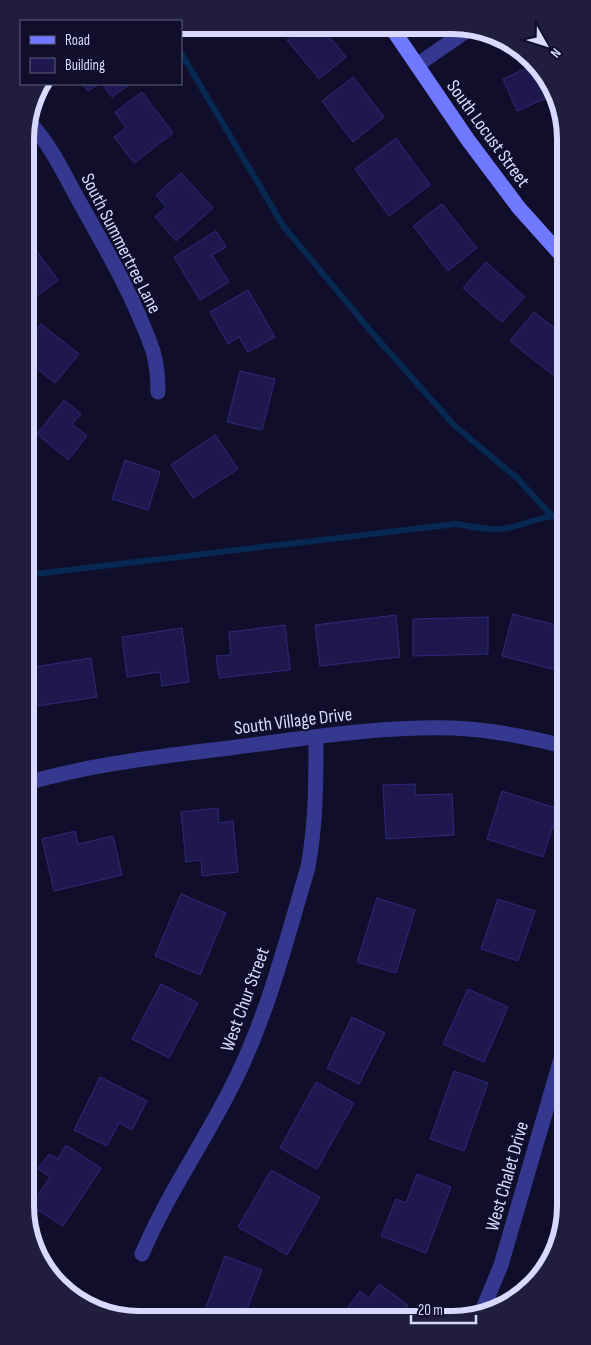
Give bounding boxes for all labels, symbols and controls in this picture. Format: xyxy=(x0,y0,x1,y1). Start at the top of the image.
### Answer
legend xyxy=(20,20,182,85)
north arrow xyxy=(521,20,571,70)
text: Road xyxy=(65,31,90,50)
text: N xyxy=(547,45,565,61)
text: Building xyxy=(65,56,105,75)
street label: South Locust Street xyxy=(441,76,534,192)
street label: South Summertree Lane xyxy=(75,170,166,318)
street label: South Village Drive xyxy=(233,703,354,740)
street label: West Chur Street xyxy=(216,944,275,1055)
street label: West Chalet Drive xyxy=(481,1119,534,1234)
scale bar xyxy=(411,1292,476,1324)
text: 20 m xyxy=(418,1301,443,1320)

